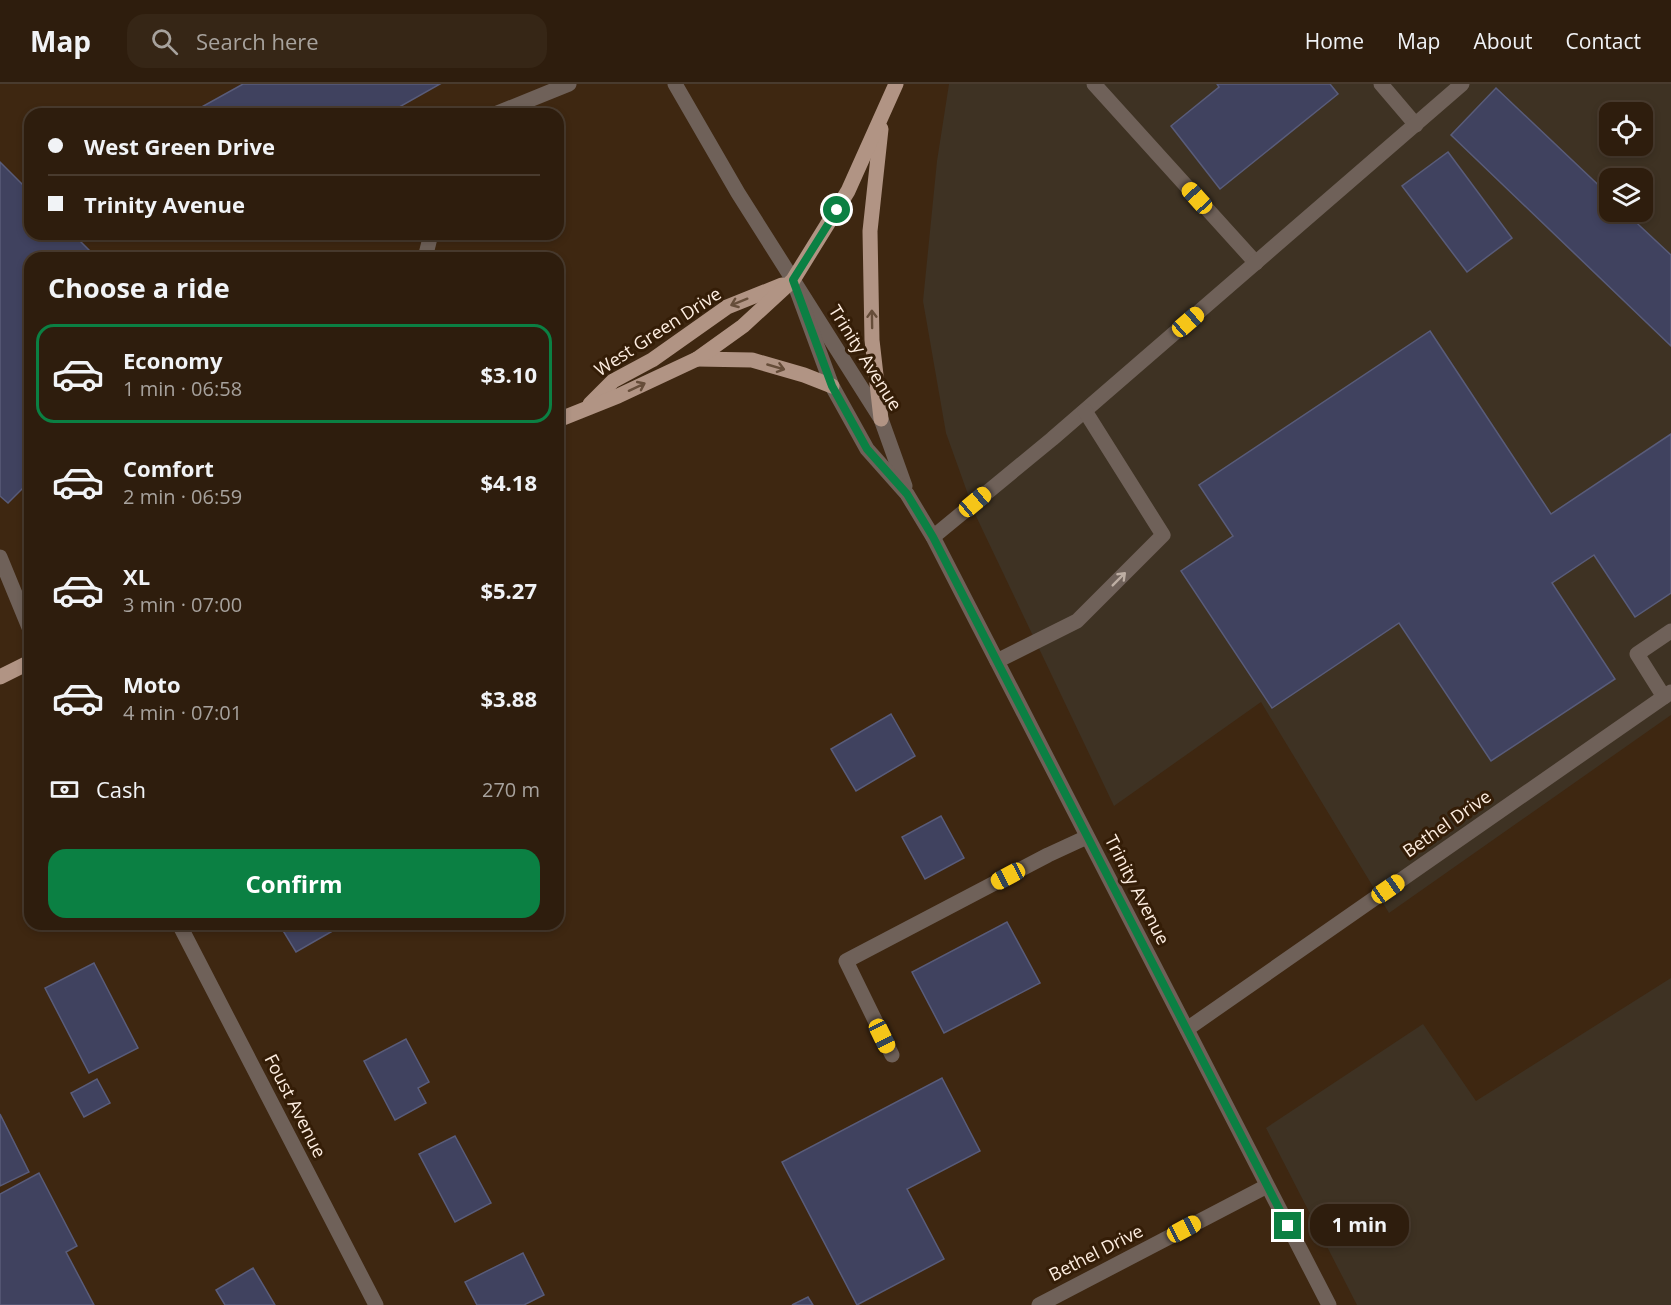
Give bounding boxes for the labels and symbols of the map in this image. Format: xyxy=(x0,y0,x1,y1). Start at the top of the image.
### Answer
car xyxy=(1178,179,1216,217)
route start xyxy=(823,196,850,223)
street label: West Green Drive xyxy=(589,281,726,381)
one-way arrow xyxy=(730,297,749,308)
street label: Trinity Avenue xyxy=(824,300,908,415)
car xyxy=(1169,303,1207,341)
one-way arrow xyxy=(866,309,878,329)
one-way arrow xyxy=(766,362,785,373)
one-way arrow xyxy=(627,381,645,392)
car xyxy=(955,484,995,520)
one-way arrow xyxy=(1111,572,1126,587)
street label: Bethel Drive xyxy=(1398,784,1495,862)
street label: Trinity Avenue xyxy=(1100,831,1176,949)
car xyxy=(988,860,1028,892)
car xyxy=(1368,871,1408,907)
car xyxy=(866,1016,898,1056)
street label: Foust Avenue xyxy=(259,1050,332,1162)
callout: 1 min xyxy=(1309,1205,1408,1247)
route end xyxy=(1274,1212,1301,1239)
car xyxy=(1164,1213,1204,1245)
street label: Bethel Drive xyxy=(1044,1218,1147,1286)

